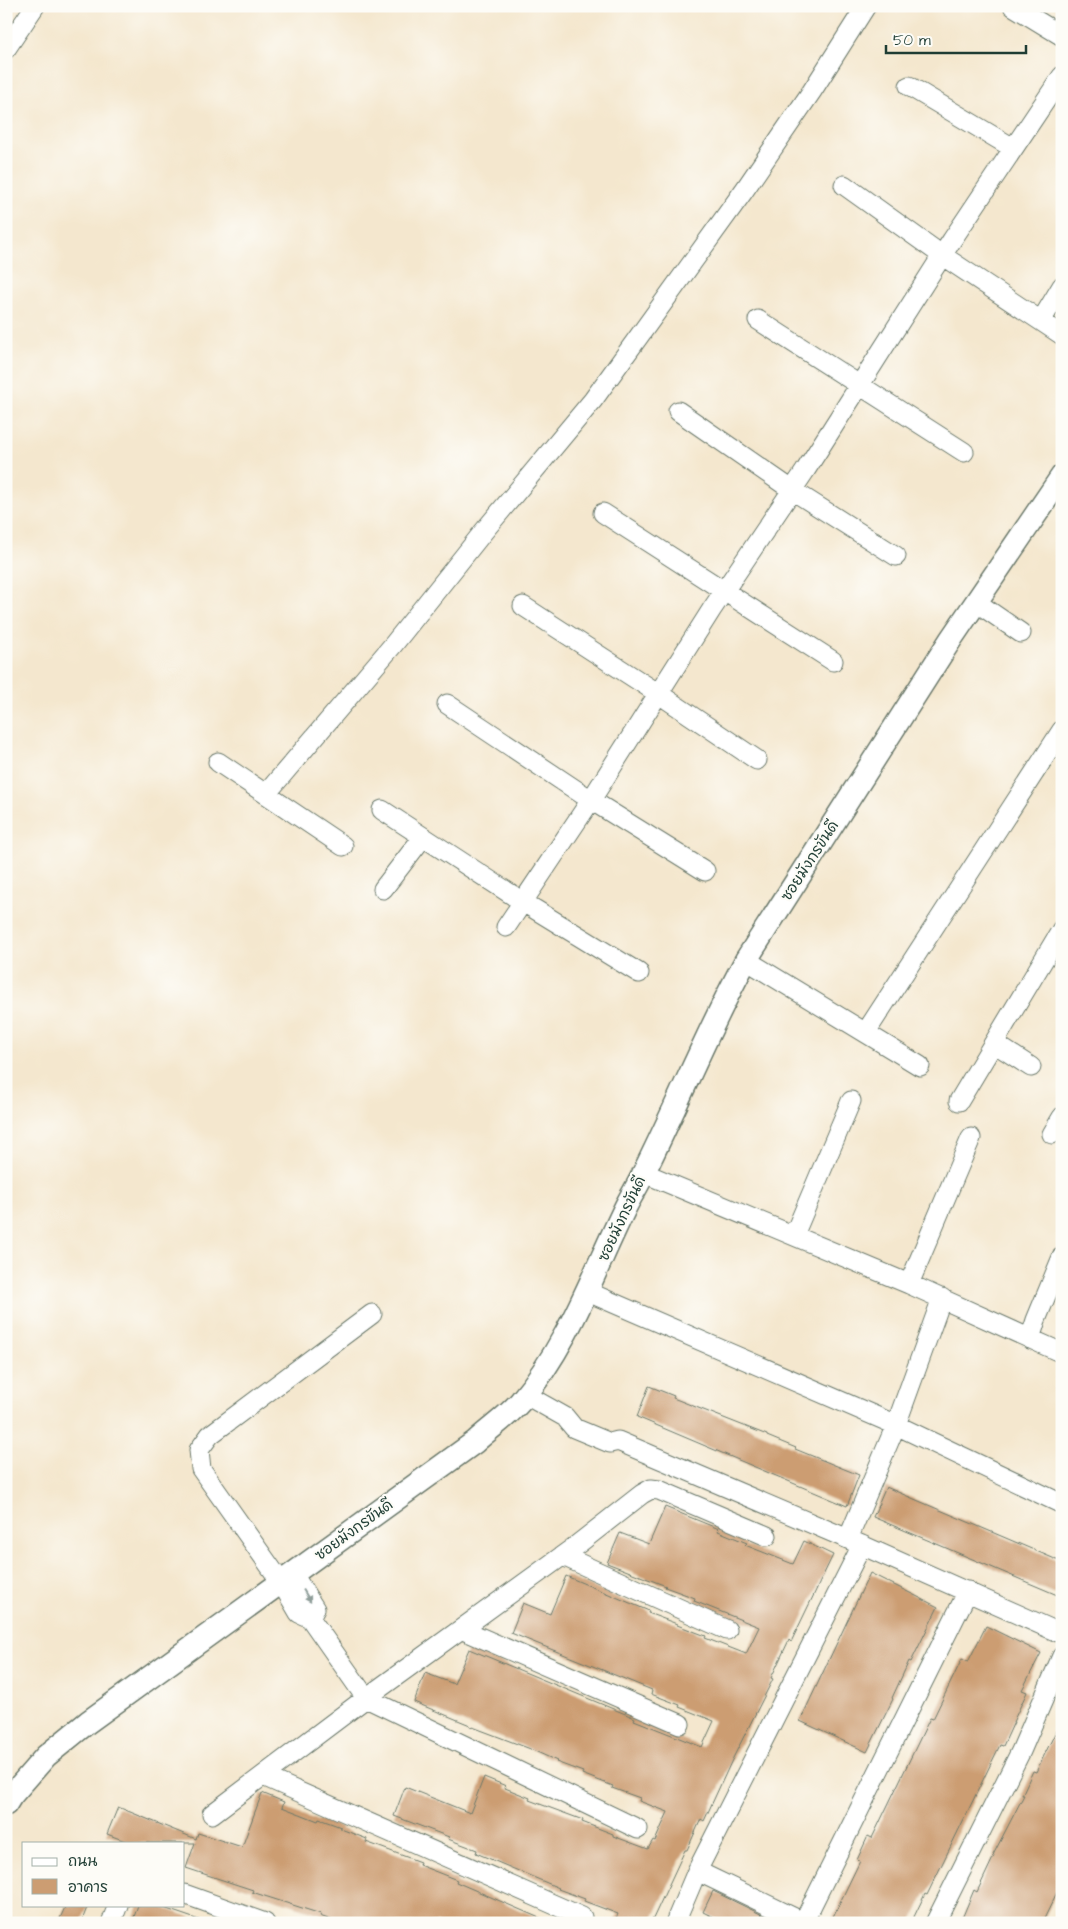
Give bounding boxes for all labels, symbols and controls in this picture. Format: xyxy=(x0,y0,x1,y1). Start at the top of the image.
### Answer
scale bar xyxy=(886,22,1026,54)
text: 50 m xyxy=(893,30,931,51)
street label: ซอยมังกรขันดี xyxy=(776,817,844,905)
street label: ซอยมังกรขันดี xyxy=(593,1173,651,1265)
street label: ซอยมังกรขันดี xyxy=(311,1494,397,1566)
one-way arrow xyxy=(302,1589,311,1602)
legend xyxy=(22,1842,185,1906)
text: ถนน xyxy=(68,1851,97,1872)
text: อาคาร xyxy=(68,1877,108,1898)

